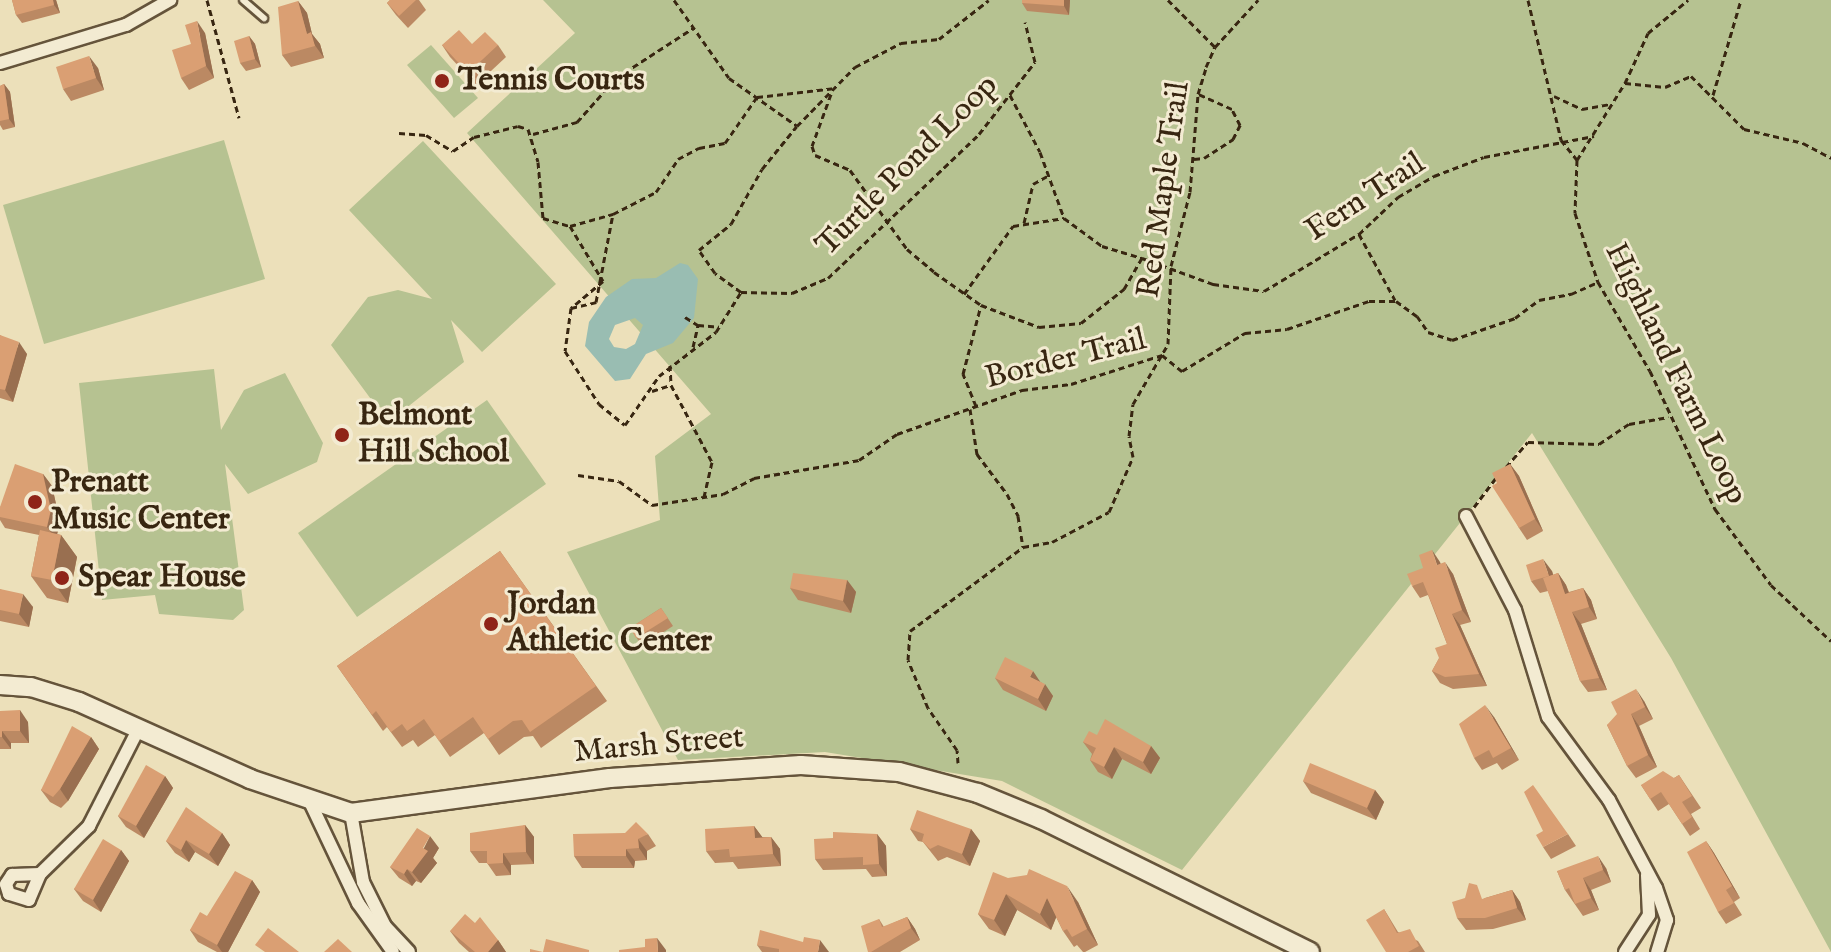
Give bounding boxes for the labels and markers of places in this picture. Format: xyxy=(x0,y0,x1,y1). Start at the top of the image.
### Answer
place label: Tennis Courts xyxy=(458,62,645,100)
marker: Tennis Courts xyxy=(433,72,451,90)
place label: Belmont Hill School xyxy=(358,398,509,473)
marker: Belmont Hill School xyxy=(333,426,351,444)
place label: Prenatt Music Center xyxy=(51,465,230,540)
marker: Prenatt Music Center xyxy=(26,493,44,511)
place label: Spear House xyxy=(78,559,246,597)
marker: Spear House xyxy=(53,569,71,587)
place label: Jordan Athletic Center xyxy=(507,587,712,662)
marker: Jordan Athletic Center xyxy=(482,615,500,633)

